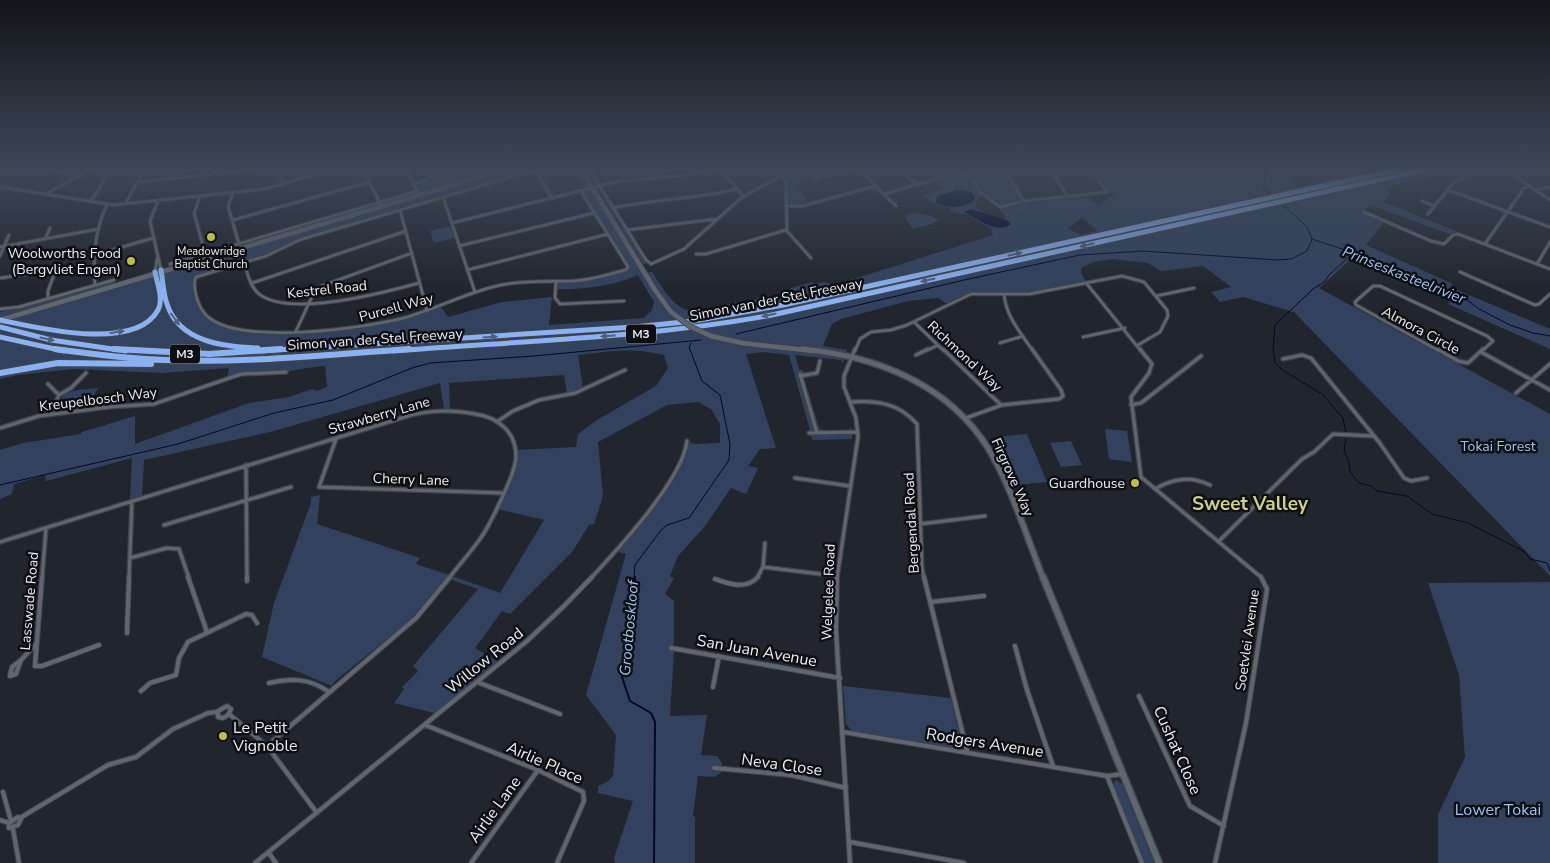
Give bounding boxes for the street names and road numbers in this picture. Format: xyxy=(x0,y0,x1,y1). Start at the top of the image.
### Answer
street label: Simon van der Stel Freeway xyxy=(688,273,865,326)
street label: Kestrel Road xyxy=(286,276,368,303)
street label: Purcell Way xyxy=(357,288,436,327)
street label: Almora Circle xyxy=(1378,302,1463,359)
street label: Richmond Way xyxy=(923,317,1007,396)
street label: Simon van der Stel Freeway xyxy=(287,324,464,355)
road number: M3 xyxy=(626,324,656,344)
road number: M3 xyxy=(170,344,200,364)
street label: Kreupelbosch Way xyxy=(38,383,159,416)
street label: Strawberry Lane xyxy=(326,392,432,439)
street label: Firgrove Way xyxy=(987,435,1039,520)
street label: Cherry Lane xyxy=(372,469,450,490)
street label: Bergendal Road xyxy=(899,472,924,574)
street label: Welgelee Road xyxy=(817,543,840,641)
street label: Lasswade Road xyxy=(16,551,43,651)
street label: Soetvlei Avenue xyxy=(1231,588,1264,692)
street label: Willow Road xyxy=(441,623,528,699)
street label: San Juan Avenue xyxy=(695,630,819,672)
street label: Cushat Close xyxy=(1148,703,1206,798)
street label: Rodgers Avenue xyxy=(925,723,1045,763)
street label: Airlie Place xyxy=(503,736,586,789)
street label: Neva Close xyxy=(740,748,824,782)
street label: Airlie Lane xyxy=(463,772,526,847)

